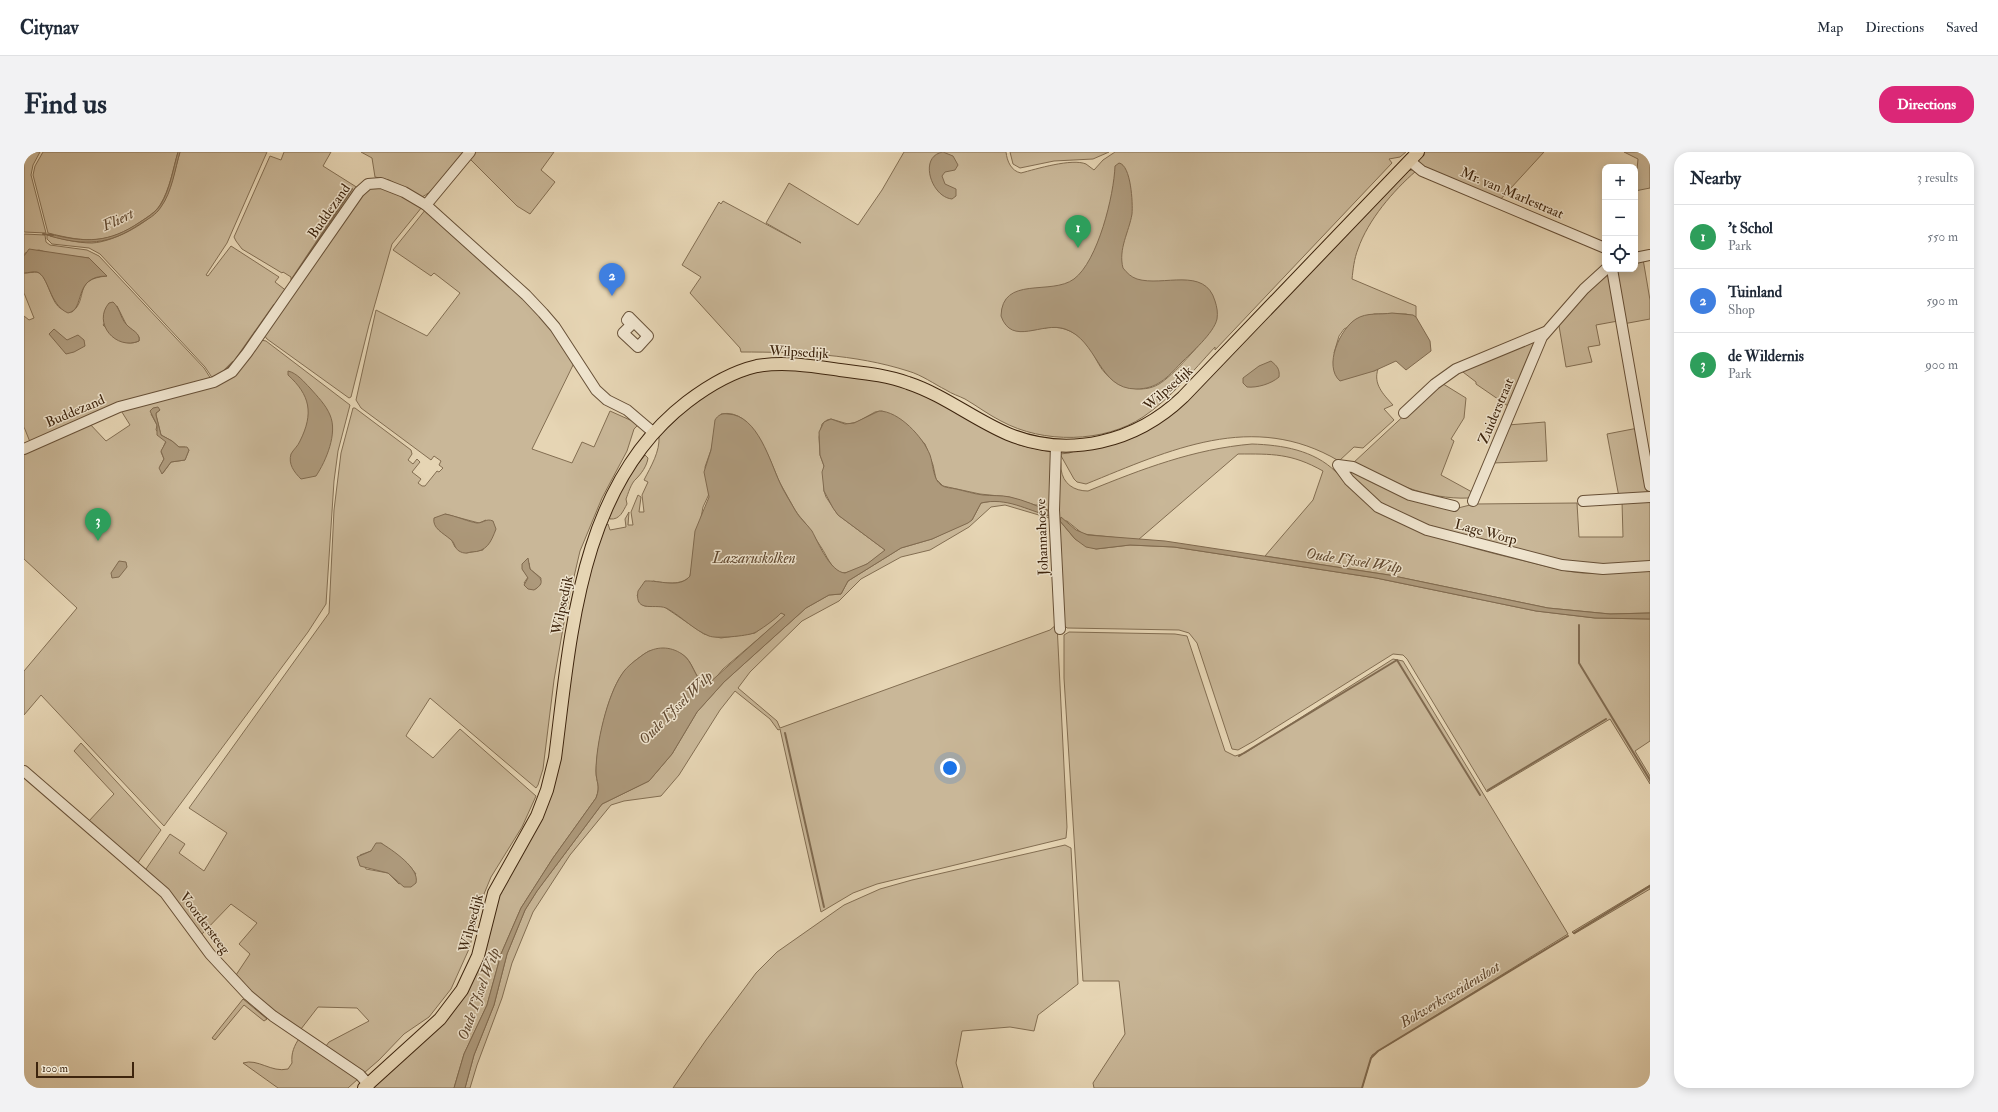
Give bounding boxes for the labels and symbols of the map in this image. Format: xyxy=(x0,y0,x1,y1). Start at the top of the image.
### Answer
street label: Mr. van Marlestraat xyxy=(1458,164,1567,223)
street label: Buddezand xyxy=(304,180,354,242)
water label: Fliert xyxy=(98,204,137,236)
pin: 1 xyxy=(1065,215,1091,248)
pin: 2 xyxy=(599,263,625,296)
street label: Wilpsedijk xyxy=(768,342,830,363)
street label: Wilpsedijk xyxy=(1139,362,1197,415)
street label: Zuiderstraat xyxy=(1475,375,1518,447)
street label: Buddezand xyxy=(43,391,107,431)
street label: Johannahoeve xyxy=(1032,498,1052,577)
pin: 3 xyxy=(85,508,111,541)
street label: Lage Worp xyxy=(1453,516,1519,549)
water label: Oude IJssel Wilp xyxy=(1305,544,1404,578)
water label: Lazaruskolken xyxy=(711,549,796,568)
street label: Wilpsedijk xyxy=(547,574,578,637)
water label: Oude IJssel Wilp xyxy=(635,667,717,749)
your location xyxy=(940,758,960,778)
street label: Voordersteeg xyxy=(176,889,234,958)
street label: Wilpsedijk xyxy=(455,892,488,955)
water label: Oude IJssel Wilp xyxy=(453,945,505,1043)
water label: Bolwerksweidensloot xyxy=(1396,957,1504,1033)
scale bar xyxy=(36,1060,134,1079)

